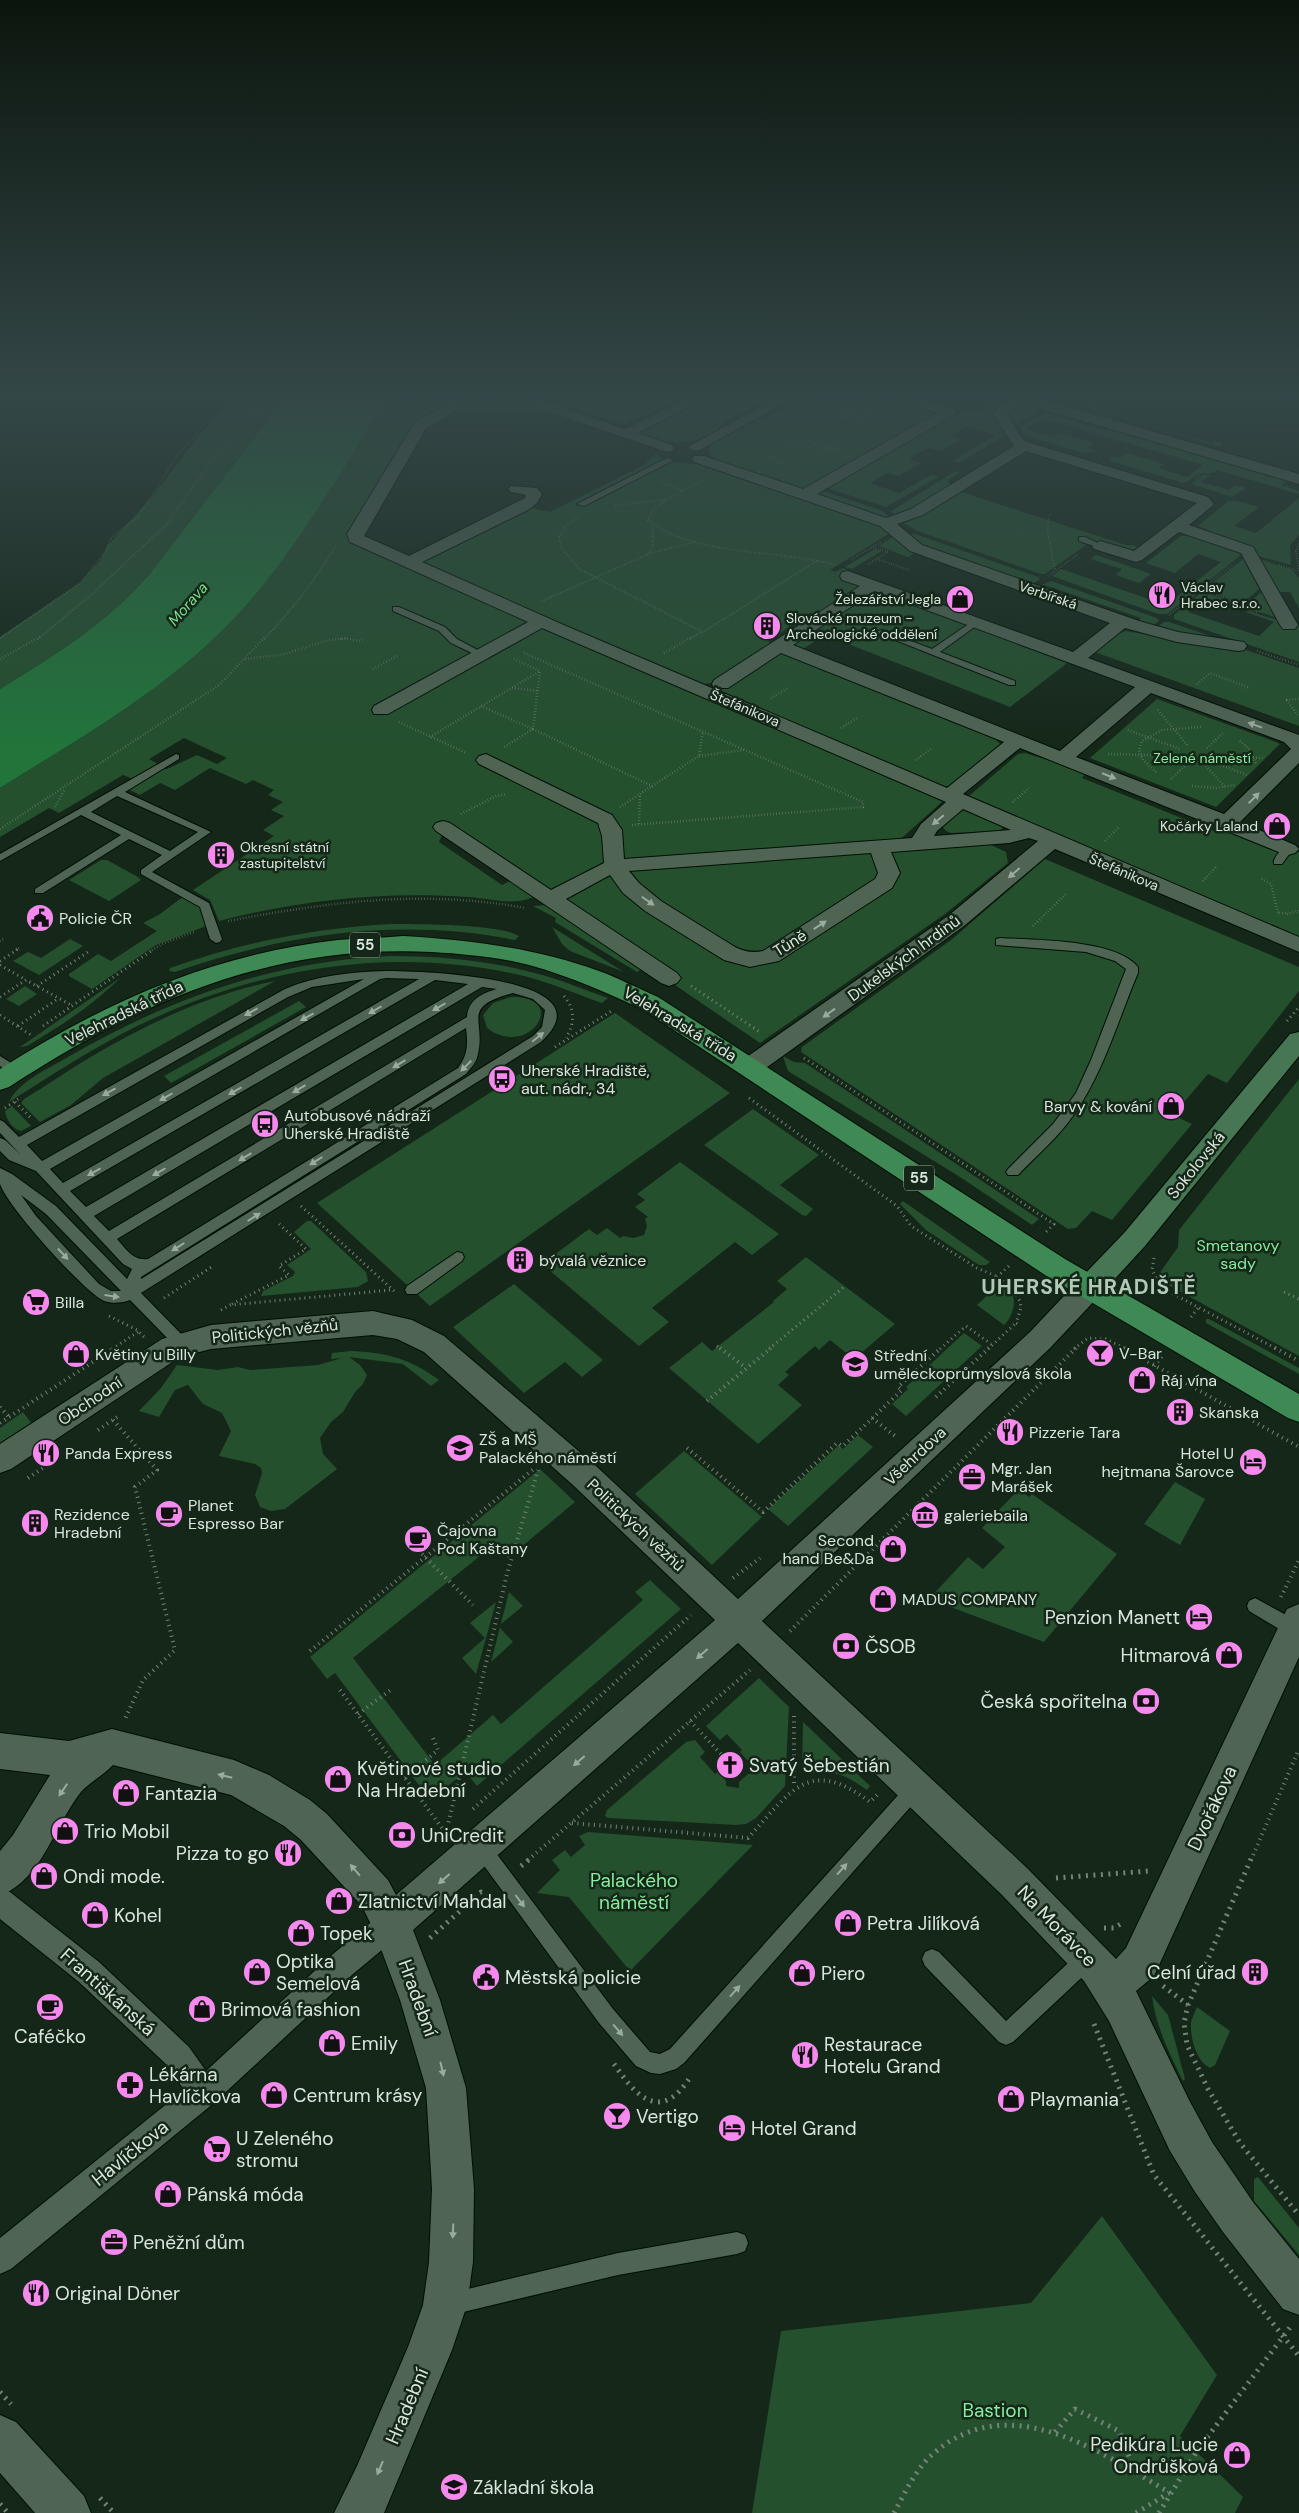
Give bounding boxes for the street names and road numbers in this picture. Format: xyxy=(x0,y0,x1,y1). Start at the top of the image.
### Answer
street label: Verbířská xyxy=(1017,577,1079,613)
street label: Štefánikova xyxy=(707,685,783,731)
street label: Štefánikova xyxy=(1086,849,1162,895)
street label: Dukelských hrdinů xyxy=(844,910,964,1006)
street label: Tůně xyxy=(769,925,811,961)
road number: 55 xyxy=(350,932,380,958)
street label: Velehradská třída xyxy=(62,975,186,1051)
street label: Velehradská třída xyxy=(619,982,741,1066)
street label: Sokolovská xyxy=(1162,1127,1230,1203)
road number: 55 xyxy=(904,1166,934,1190)
street label: Politických vězňů xyxy=(211,1314,339,1348)
street label: Obchodní xyxy=(54,1372,126,1430)
street label: Všehrdova xyxy=(879,1422,951,1490)
street label: Politických vězňů xyxy=(583,1474,689,1576)
street label: Dvořákova xyxy=(1181,1762,1243,1854)
street label: Na Morávce xyxy=(1012,1880,1102,1972)
street label: Františkánská xyxy=(55,1943,161,2041)
street label: Hradební xyxy=(393,1956,444,2041)
street label: Havlíčkova xyxy=(86,2114,174,2192)
street label: Hradební xyxy=(380,2364,434,2448)

